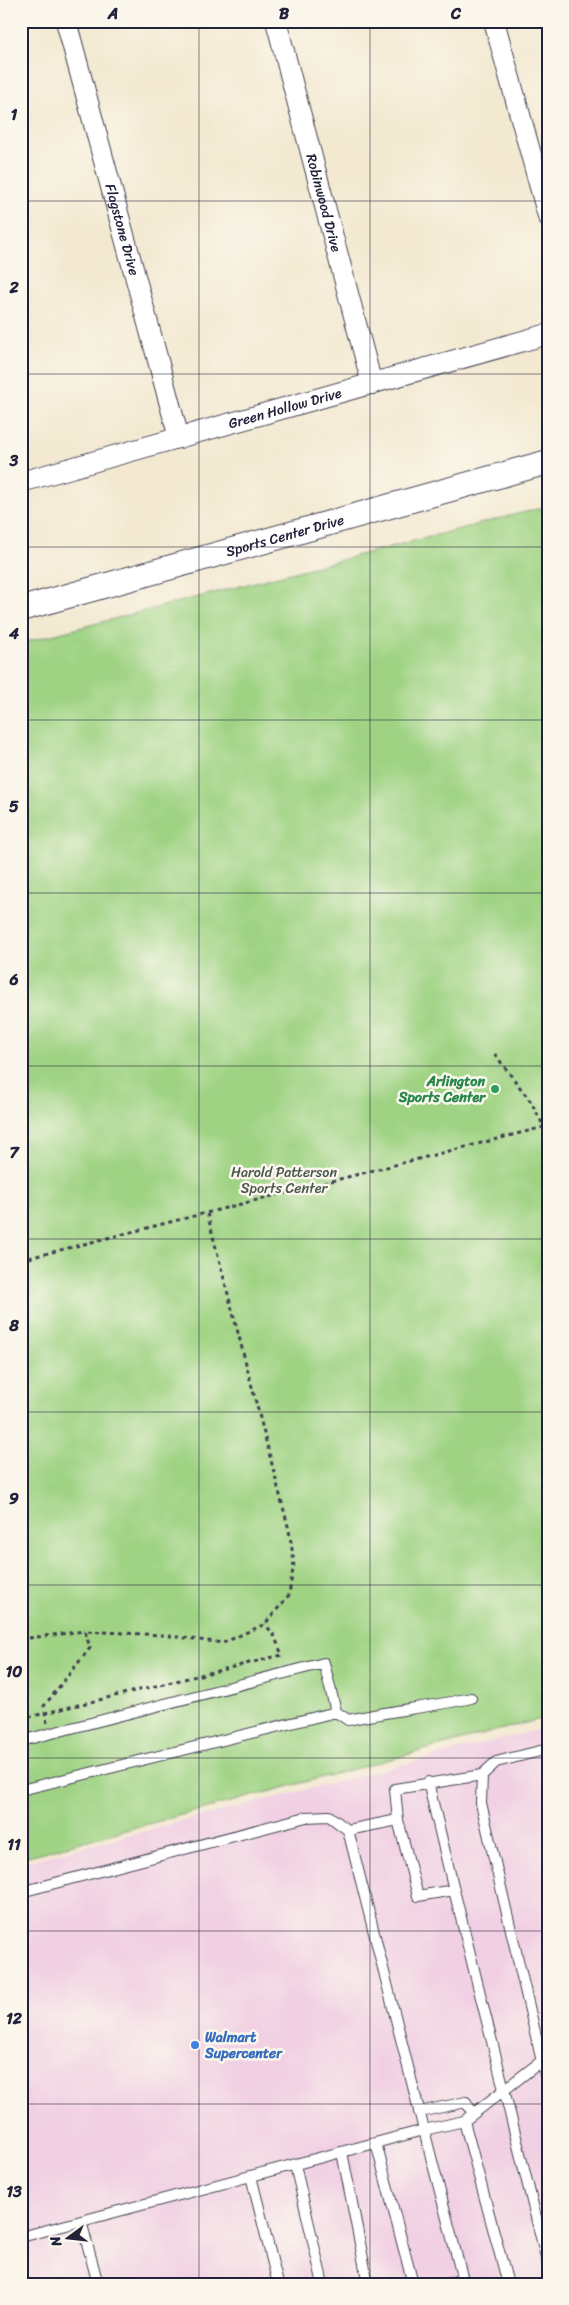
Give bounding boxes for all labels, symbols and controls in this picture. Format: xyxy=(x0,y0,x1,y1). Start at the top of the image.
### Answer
text: A xyxy=(107,0,118,28)
text: B xyxy=(279,0,290,28)
text: C xyxy=(450,0,462,28)
text: 1 xyxy=(11,100,18,129)
street label: Robinwood Drive xyxy=(299,151,349,255)
street label: Flagstone Drive xyxy=(98,181,146,278)
text: 2 xyxy=(8,273,19,302)
street label: Green Hollow Drive xyxy=(225,381,345,436)
text: 3 xyxy=(9,446,19,475)
street label: Sports Center Drive xyxy=(223,507,347,564)
text: 4 xyxy=(8,619,19,648)
text: 5 xyxy=(9,792,19,821)
text: 6 xyxy=(8,965,19,994)
place label: Arlington Sports Center xyxy=(398,1069,486,1110)
marker: Arlington Sports Center xyxy=(489,1083,501,1095)
text: 7 xyxy=(9,1138,20,1167)
park label: Harold Patterson Sports Center xyxy=(231,1160,337,1201)
text: 8 xyxy=(8,1311,19,1340)
text: 9 xyxy=(9,1484,19,1513)
text: 10 xyxy=(6,1657,22,1686)
text: 11 xyxy=(7,1830,21,1859)
text: 12 xyxy=(6,2004,23,2033)
place label: Walmart Supercenter xyxy=(204,2025,283,2066)
marker: Walmart Supercenter xyxy=(189,2039,201,2051)
text: 13 xyxy=(6,2177,22,2206)
north arrow xyxy=(42,2212,92,2262)
text: N xyxy=(43,2233,70,2250)

